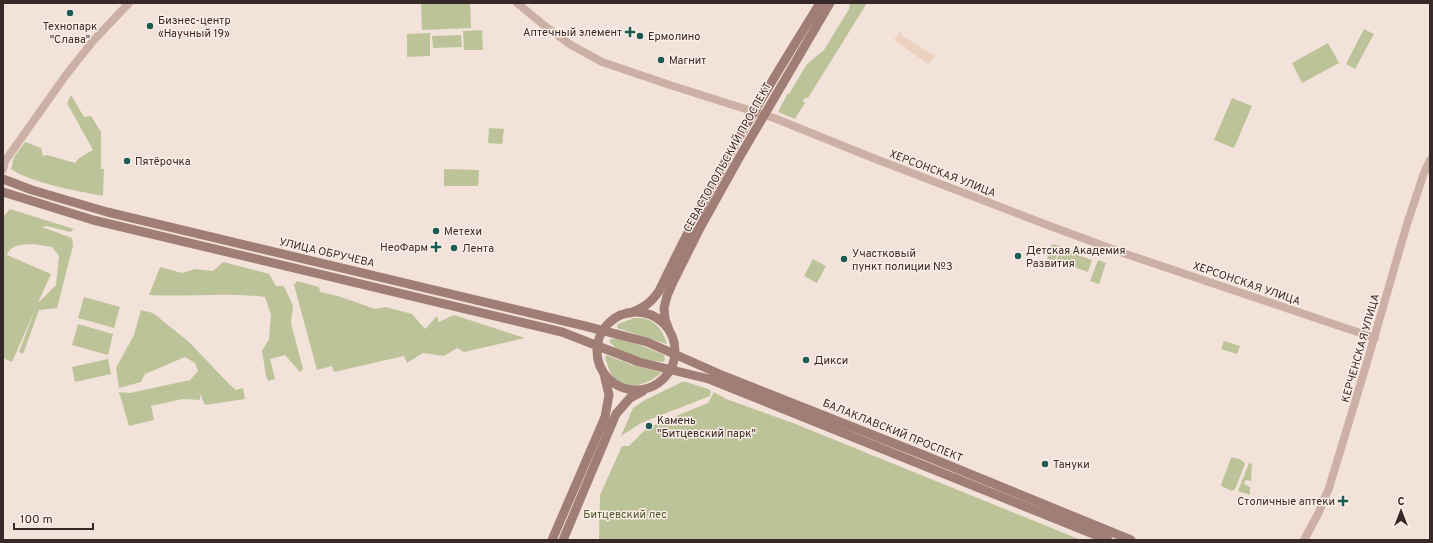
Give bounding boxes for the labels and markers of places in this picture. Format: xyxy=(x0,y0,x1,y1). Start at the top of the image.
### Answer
marker: Технопарк "Слава" xyxy=(65,8,75,18)
place label: Бизнес-центр «Научный 19» xyxy=(158,14,231,41)
place label: Технопарк "Слава" xyxy=(43,20,97,47)
marker: Бизнес-центр «Научный 19» xyxy=(145,21,155,31)
place label: Аптечный элемент xyxy=(523,26,622,40)
marker: Аптечный элемент xyxy=(625,27,635,37)
place label: Ермолино xyxy=(648,30,701,44)
marker: Ермолино xyxy=(635,31,645,41)
place label: Магнит xyxy=(669,54,706,68)
marker: Магнит xyxy=(656,55,666,65)
place label: Пятёрочка xyxy=(135,155,191,169)
marker: Пятёрочка xyxy=(122,156,132,166)
place label: Метехи xyxy=(444,225,482,239)
marker: Метехи xyxy=(431,226,441,236)
place label: НеоФарм xyxy=(380,241,428,255)
marker: НеоФарм xyxy=(431,242,441,252)
place label: Лента xyxy=(462,242,494,256)
marker: Лента xyxy=(449,243,459,253)
place label: Детская Академия Развития xyxy=(1026,244,1125,271)
place label: Участковый пункт полиции №3 xyxy=(852,247,953,274)
marker: Детская Академия Развития xyxy=(1013,251,1023,261)
marker: Участковый пункт полиции №3 xyxy=(839,254,849,264)
place label: Дикси xyxy=(814,354,848,368)
marker: Дикси xyxy=(801,355,811,365)
place label: Камень "Битцевский парк" xyxy=(657,414,756,441)
marker: Камень "Битцевский парк" xyxy=(644,421,654,431)
place label: Тануки xyxy=(1053,458,1090,472)
marker: Тануки xyxy=(1040,459,1050,469)
place label: Столичные аптеки xyxy=(1237,495,1335,509)
marker: Столичные аптеки xyxy=(1338,496,1348,506)

